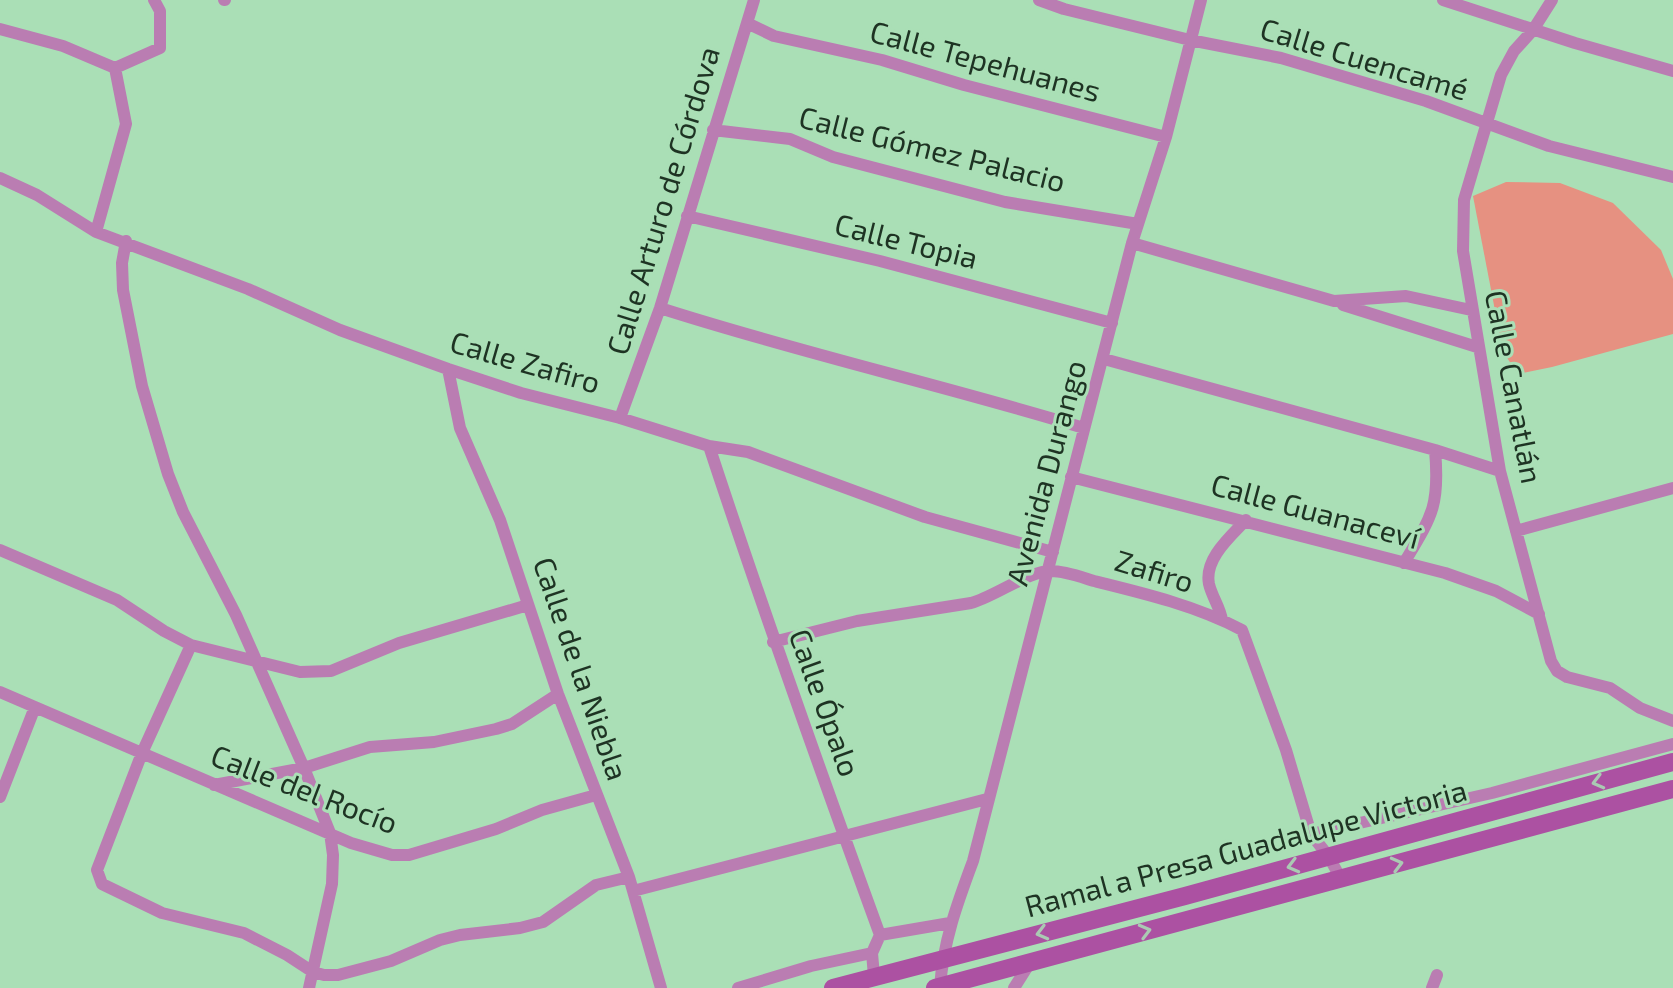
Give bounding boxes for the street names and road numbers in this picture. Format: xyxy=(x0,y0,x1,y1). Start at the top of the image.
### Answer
street label: Calle Cuencamé xyxy=(1256,9,1473,107)
street label: Calle Tepehuanes xyxy=(866,12,1105,108)
street label: Calle Arturo de Córdova xyxy=(598,42,726,359)
street label: Calle Gómez Palacio xyxy=(796,98,1069,199)
street label: Calle Topia xyxy=(831,205,982,275)
street label: Calle Canatlán xyxy=(1479,287,1551,486)
street label: Calle Zafiro xyxy=(446,322,605,400)
street label: Avenida Durango xyxy=(998,356,1092,589)
street label: Calle Guanaceví xyxy=(1207,465,1425,556)
street label: Zafiro xyxy=(1111,541,1198,599)
street label: Calle de la Niebla xyxy=(527,552,637,785)
street label: Calle Ópalo xyxy=(783,624,869,781)
street label: Calle del Rocío xyxy=(206,736,403,840)
street label: Ramal a Presa Guadalupe Victoria xyxy=(1021,771,1470,923)

